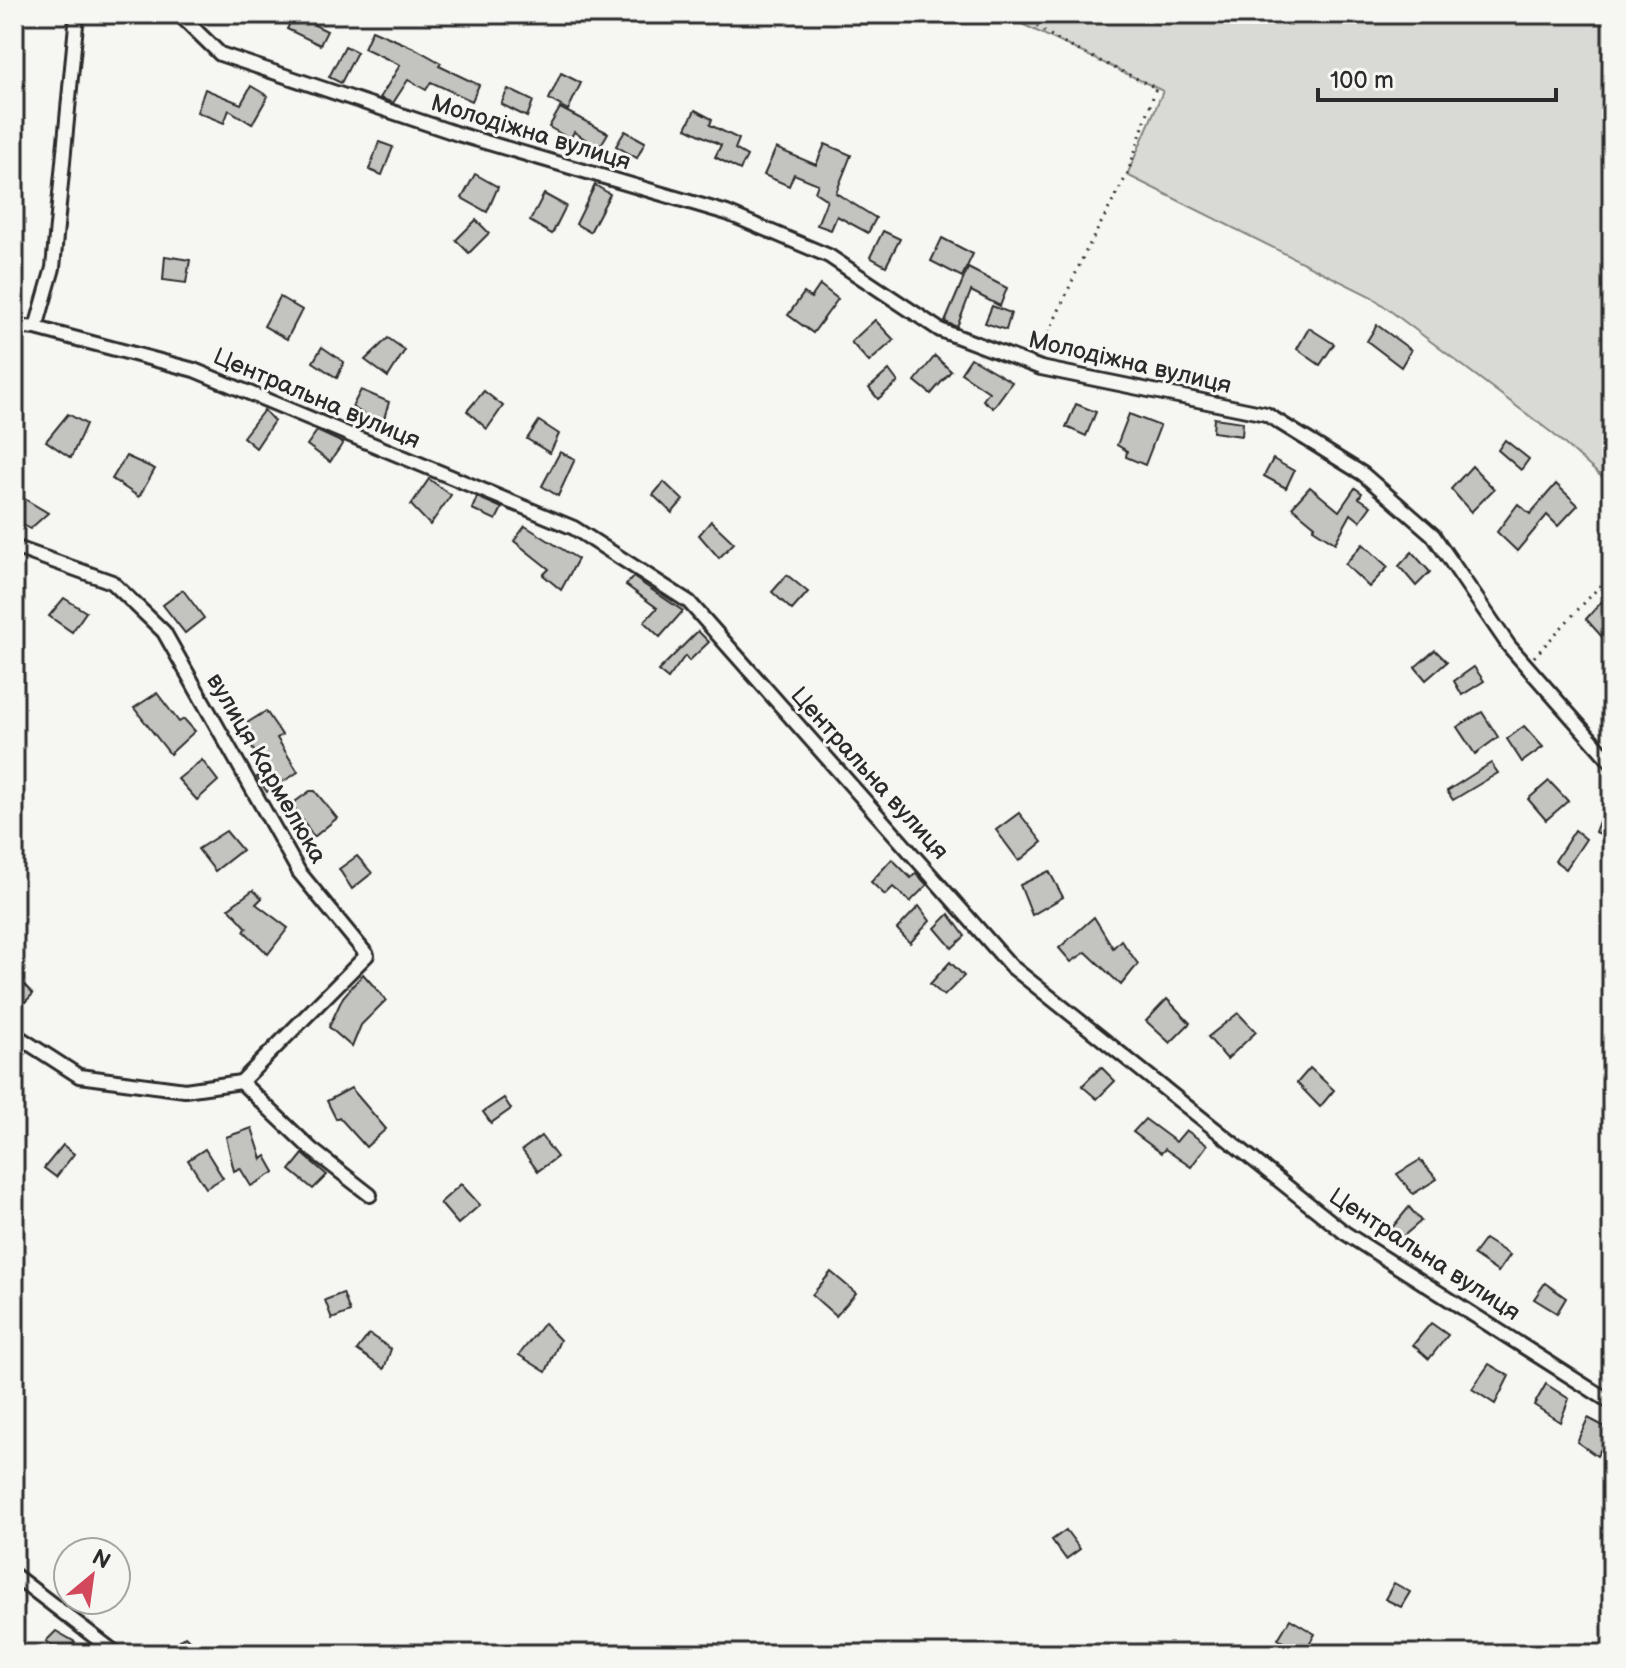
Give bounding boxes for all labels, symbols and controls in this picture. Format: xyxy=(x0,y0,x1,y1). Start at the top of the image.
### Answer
scale bar xyxy=(1318,52,1556,102)
text: 100 m xyxy=(1330,66,1394,95)
street label: Молодіжна вулиця xyxy=(427,88,634,177)
street label: Молодіжна вулиця xyxy=(1026,325,1234,400)
street label: Центральна вулиця xyxy=(209,342,425,455)
street label: вулиця Кармелюка xyxy=(200,668,333,869)
street label: Центральна вулиця xyxy=(785,681,955,866)
street label: Центральна вулиця xyxy=(1324,1182,1526,1327)
north arrow xyxy=(52,1536,132,1616)
text: N xyxy=(87,1544,115,1576)

